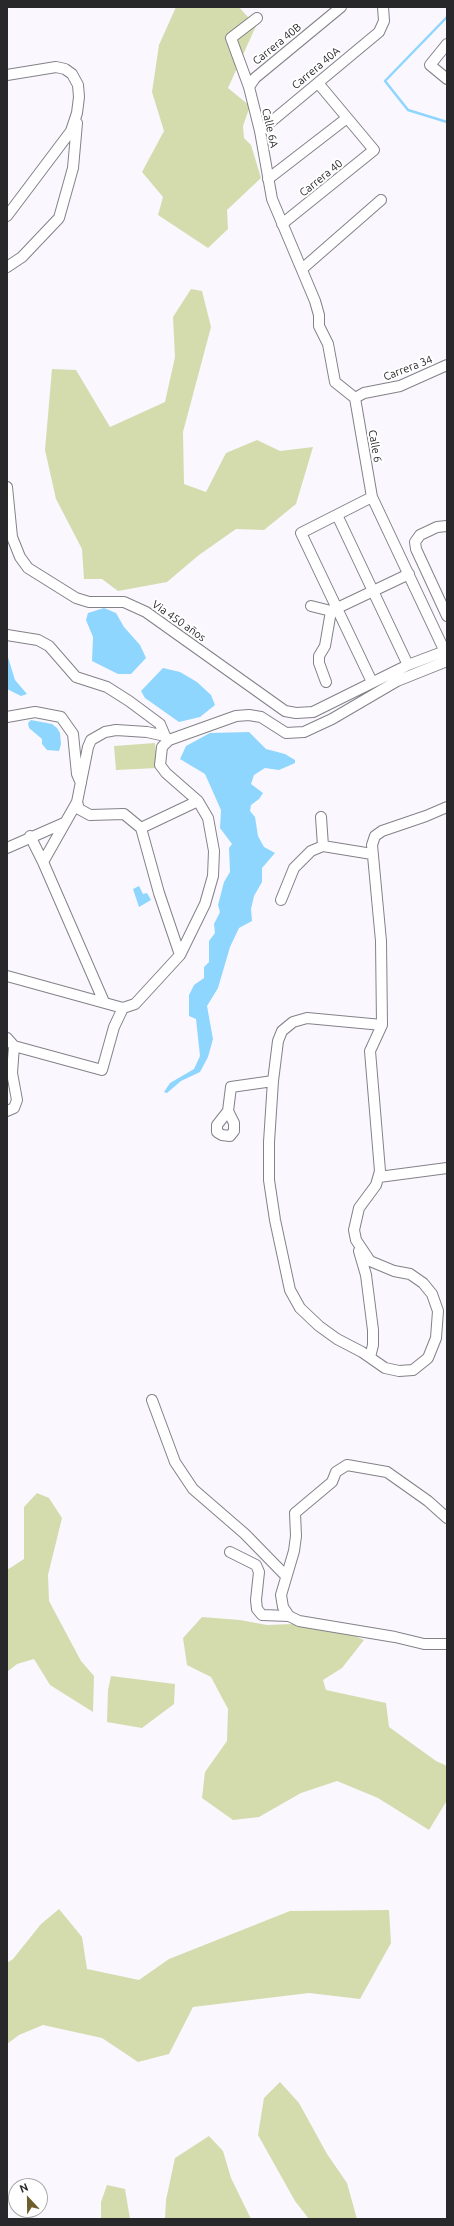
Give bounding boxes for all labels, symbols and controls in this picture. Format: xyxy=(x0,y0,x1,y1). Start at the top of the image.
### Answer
street label: Carrera 40B xyxy=(250,20,304,68)
street label: Carrera 40A xyxy=(289,44,343,92)
street label: Calle 6A xyxy=(259,107,281,149)
street label: Carrera 40 xyxy=(297,157,345,199)
street label: Carrera 34 xyxy=(382,353,434,383)
street label: Calle 6 xyxy=(366,429,384,463)
street label: Via 450 años xyxy=(150,598,208,644)
north arrow xyxy=(8,2178,48,2218)
text: N xyxy=(18,2181,30,2195)

